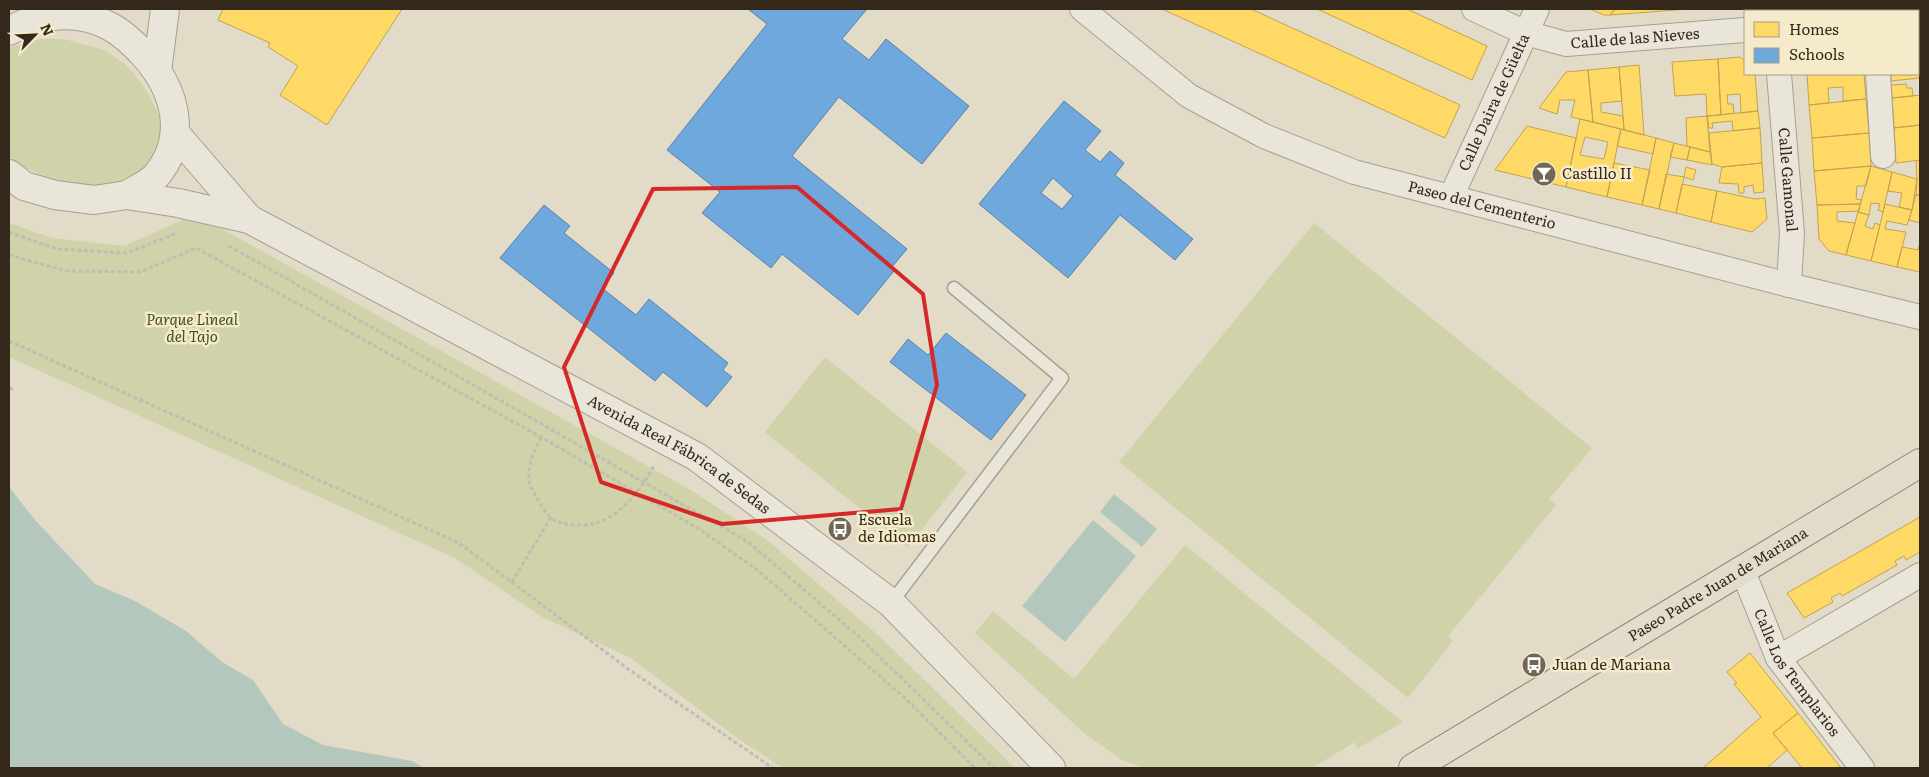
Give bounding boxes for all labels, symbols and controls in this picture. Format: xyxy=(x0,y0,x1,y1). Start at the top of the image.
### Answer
north arrow xyxy=(10,10,60,60)
legend xyxy=(1744,10,1919,75)
text: Homes xyxy=(1789,17,1839,40)
text: N xyxy=(36,20,59,39)
street label: Calle de las Nieves xyxy=(1570,21,1700,54)
street label: Calle Daira de Güelta xyxy=(1451,28,1535,174)
text: Schools xyxy=(1789,42,1845,65)
street label: Calle Gamonal xyxy=(1773,126,1805,233)
bar icon: Castillo II xyxy=(1531,161,1557,187)
place label: Castillo II xyxy=(1562,161,1632,184)
street label: Paseo del Cementerio xyxy=(1406,174,1559,234)
park label: Parque Lineal del Tajo xyxy=(146,307,239,347)
street label: Avenida Real Fábrica de Sedas xyxy=(584,388,776,519)
place label: Escuela de Idiomas xyxy=(858,507,936,547)
bus stop icon: Escuela de Idiomas xyxy=(827,516,853,542)
street label: Paseo Padre Juan de Mariana xyxy=(1623,520,1812,646)
street label: Calle Los Templarios xyxy=(1749,605,1847,741)
bus stop icon: Juan de Mariana xyxy=(1521,652,1547,678)
place label: Juan de Mariana xyxy=(1552,652,1672,675)

